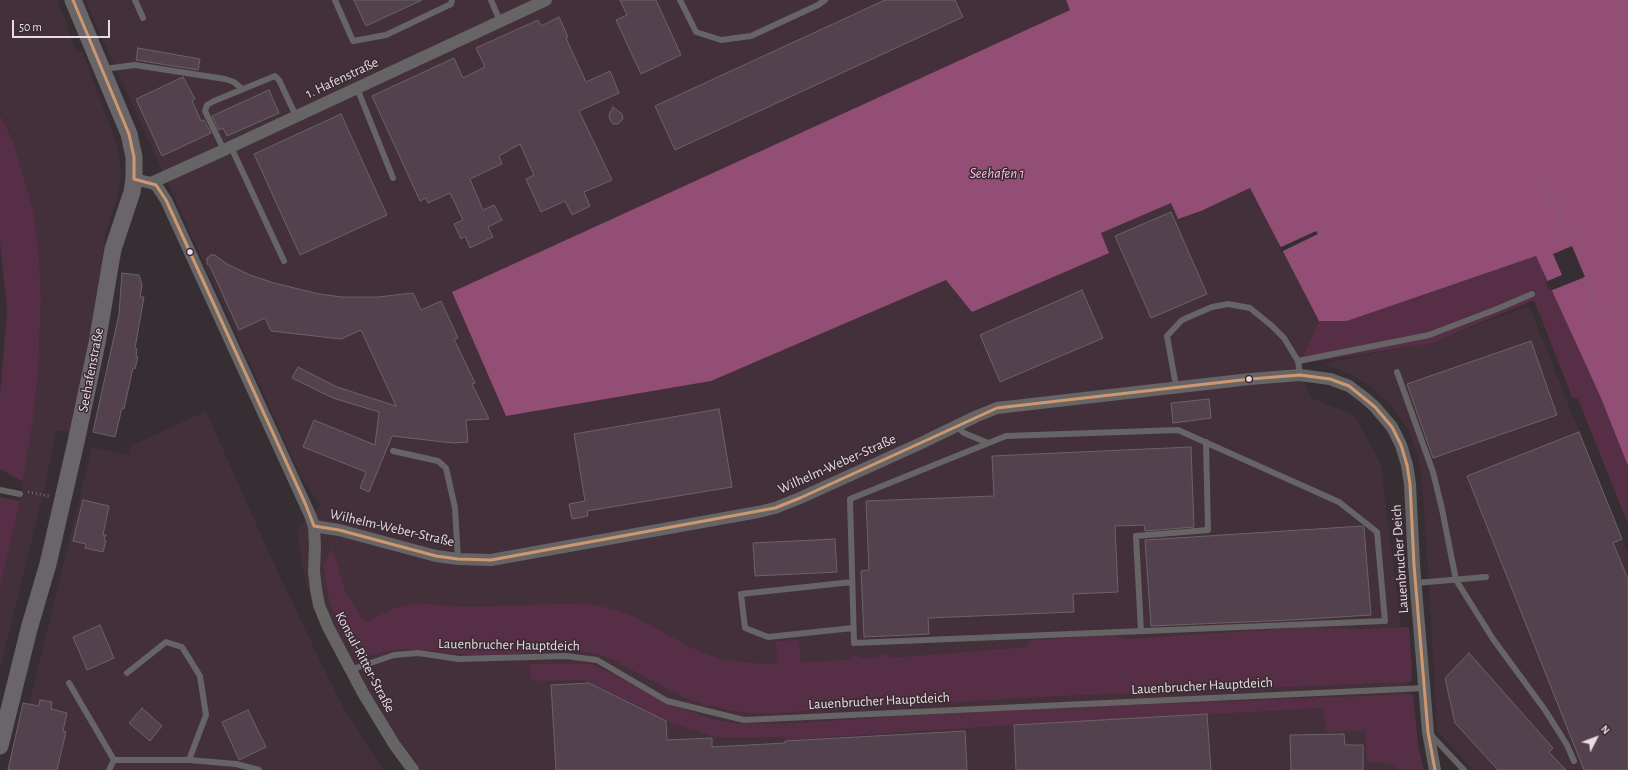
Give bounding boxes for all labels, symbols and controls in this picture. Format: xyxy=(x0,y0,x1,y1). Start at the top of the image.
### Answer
scale bar xyxy=(14,12,112,38)
text: 50 m xyxy=(19,21,42,33)
street label: 1. Hafenstraße xyxy=(303,54,381,102)
water label: Seehafen 1 xyxy=(969,164,1025,182)
unlabelled marker xyxy=(185,247,195,257)
street label: Seehafenstraße xyxy=(75,327,107,413)
unlabelled marker xyxy=(1244,374,1254,384)
street label: Wilhelm-Weber-Straße xyxy=(775,430,899,498)
street label: Lauenbrucher Deich xyxy=(1388,504,1412,614)
street label: Wilhelm-Weber-Straße xyxy=(328,505,456,551)
street label: Konsul-Ritter-Straße xyxy=(331,609,399,715)
street label: Lauenbrucher Hauptdeich xyxy=(438,635,580,655)
street label: Lauenbrucher Hauptdeich xyxy=(1131,674,1273,698)
street label: Lauenbrucher Hauptdeich xyxy=(808,689,950,713)
north arrow xyxy=(1576,718,1616,758)
text: N xyxy=(1599,723,1612,736)

